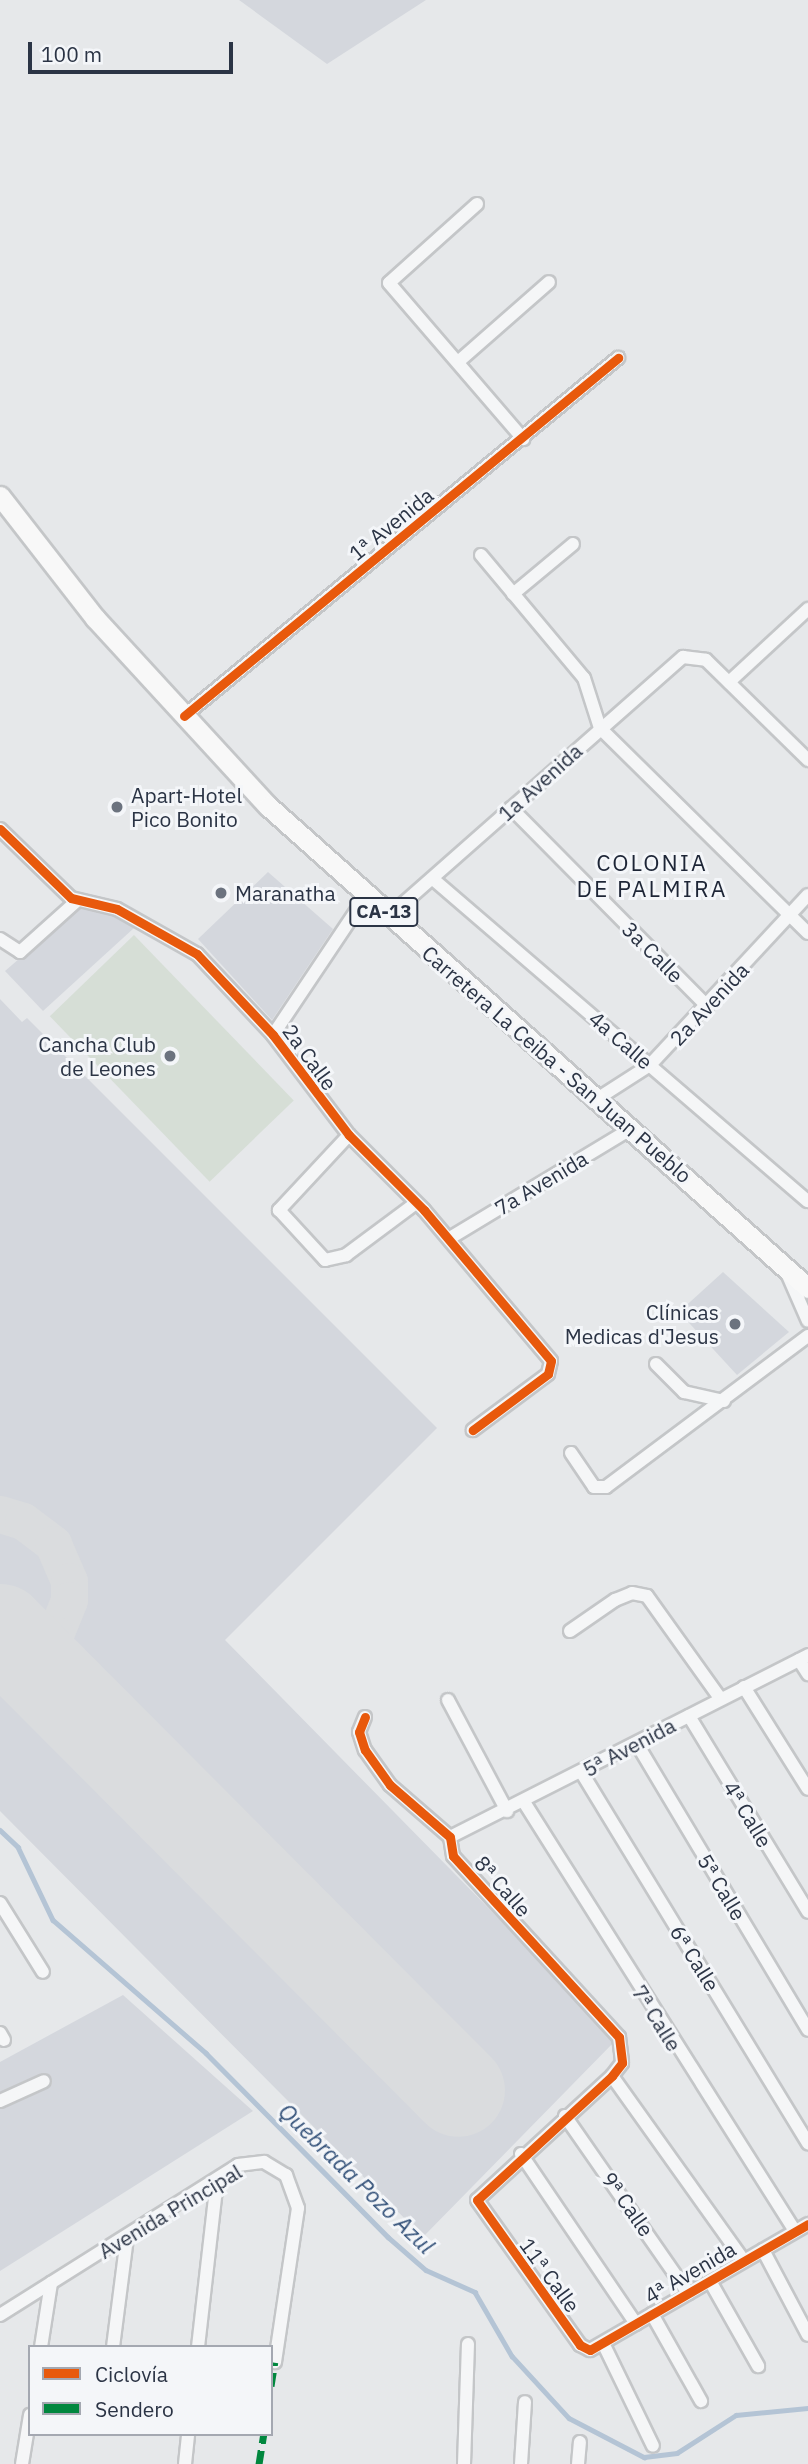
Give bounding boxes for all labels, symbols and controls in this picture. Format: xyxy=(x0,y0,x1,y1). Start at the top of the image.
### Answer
scale bar xyxy=(32,28,236,72)
text: 100 m xyxy=(41,40,102,68)
street label: 1ª Avenida xyxy=(344,482,438,566)
street label: 1a Avenida xyxy=(493,738,587,826)
place label: Apart-Hotel Pico Bonito xyxy=(131,782,242,832)
marker: Apart-Hotel Pico Bonito xyxy=(109,799,125,815)
district label: COLONIA DE PALMIRA xyxy=(578,848,726,902)
place label: Maranatha xyxy=(235,880,336,906)
marker: Maranatha xyxy=(213,885,229,901)
road number: CA-13 xyxy=(349,896,419,928)
street label: 3a Calle xyxy=(617,916,689,988)
street label: Carretera La Ceiba - San Juan Pueblo xyxy=(417,940,697,1188)
street label: 2a Avenida xyxy=(664,957,754,1051)
street label: 4a Calle xyxy=(584,1006,658,1074)
street label: 2a Calle xyxy=(278,1019,342,1095)
place label: Cancha Club de Leones xyxy=(38,1031,156,1081)
marker: Cancha Club de Leones xyxy=(162,1048,178,1064)
street label: 7a Avenida xyxy=(490,1145,592,1221)
place label: Clínicas Medicas d'Jesus xyxy=(565,1299,719,1349)
marker: Clínicas Medicas d'Jesus xyxy=(725,1314,745,1334)
street label: 5ª Avenida xyxy=(578,1712,680,1782)
street label: 4ª Calle xyxy=(718,1776,778,1852)
street label: 5ª Calle xyxy=(692,1849,752,1925)
street label: 8ª Calle xyxy=(470,1850,536,1922)
street label: 6ª Calle xyxy=(665,1920,725,1996)
street label: 7ª Calle xyxy=(627,1980,687,2056)
water label: Quebrada Pozo Azul xyxy=(274,2097,440,2259)
street label: Avenida Principal xyxy=(94,2158,246,2264)
street label: 9ª Calle xyxy=(597,2167,659,2241)
street label: 11ª Calle xyxy=(515,2233,585,2317)
street label: 4ª Avenida xyxy=(640,2236,740,2308)
legend xyxy=(28,2345,273,2436)
text: Ciclovía xyxy=(95,2360,168,2388)
text: Sendero xyxy=(95,2395,174,2423)

